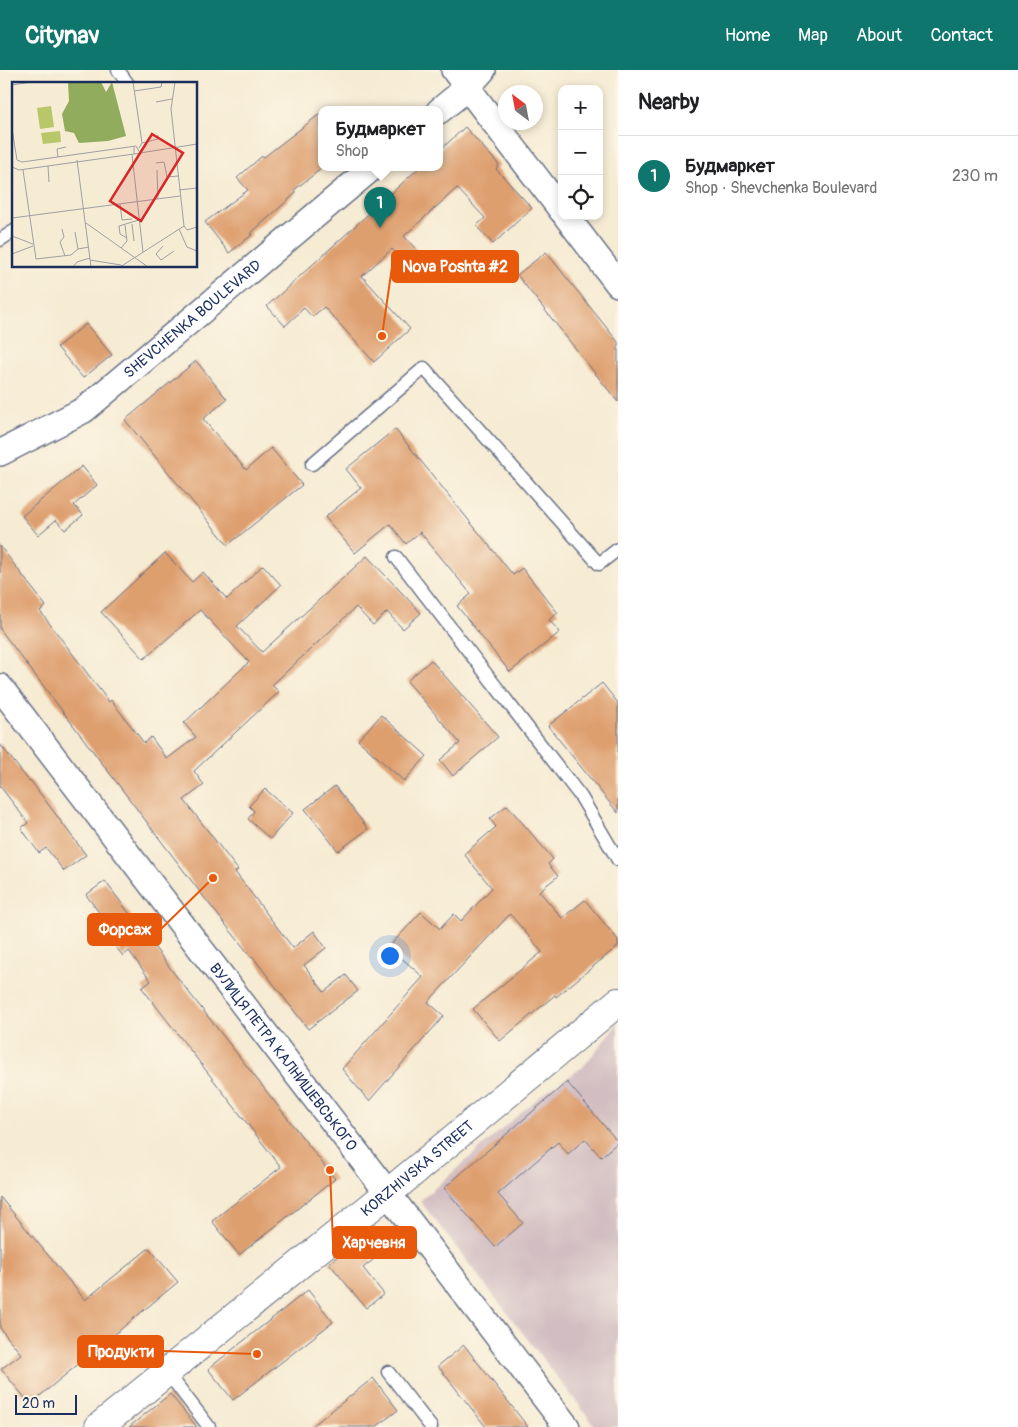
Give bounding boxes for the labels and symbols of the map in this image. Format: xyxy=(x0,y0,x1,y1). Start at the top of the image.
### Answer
inset map xyxy=(12,82,198,268)
north arrow xyxy=(498,85,543,130)
pin: 1 xyxy=(364,187,396,228)
callout: Nova Poshta #2 xyxy=(392,251,518,282)
street label: SHEVCHENKA BOULEVARD xyxy=(120,256,265,383)
text: Nova Poshta #2 xyxy=(402,257,508,277)
callout: Форсаж xyxy=(88,914,161,945)
text: Форсаж xyxy=(98,920,152,940)
your location xyxy=(377,943,403,969)
street label: ВУЛИЦЯ ПЕТРА КАЛНИШЕВСЬКОГО xyxy=(205,960,361,1155)
street label: KORZHIVSKA STREET xyxy=(357,1117,478,1221)
callout: Харчевня xyxy=(333,1227,416,1258)
text: Харчевня xyxy=(343,1233,406,1253)
callout: Продукти xyxy=(78,1336,163,1367)
text: Продукти xyxy=(88,1342,155,1362)
scale bar xyxy=(15,1392,78,1415)

